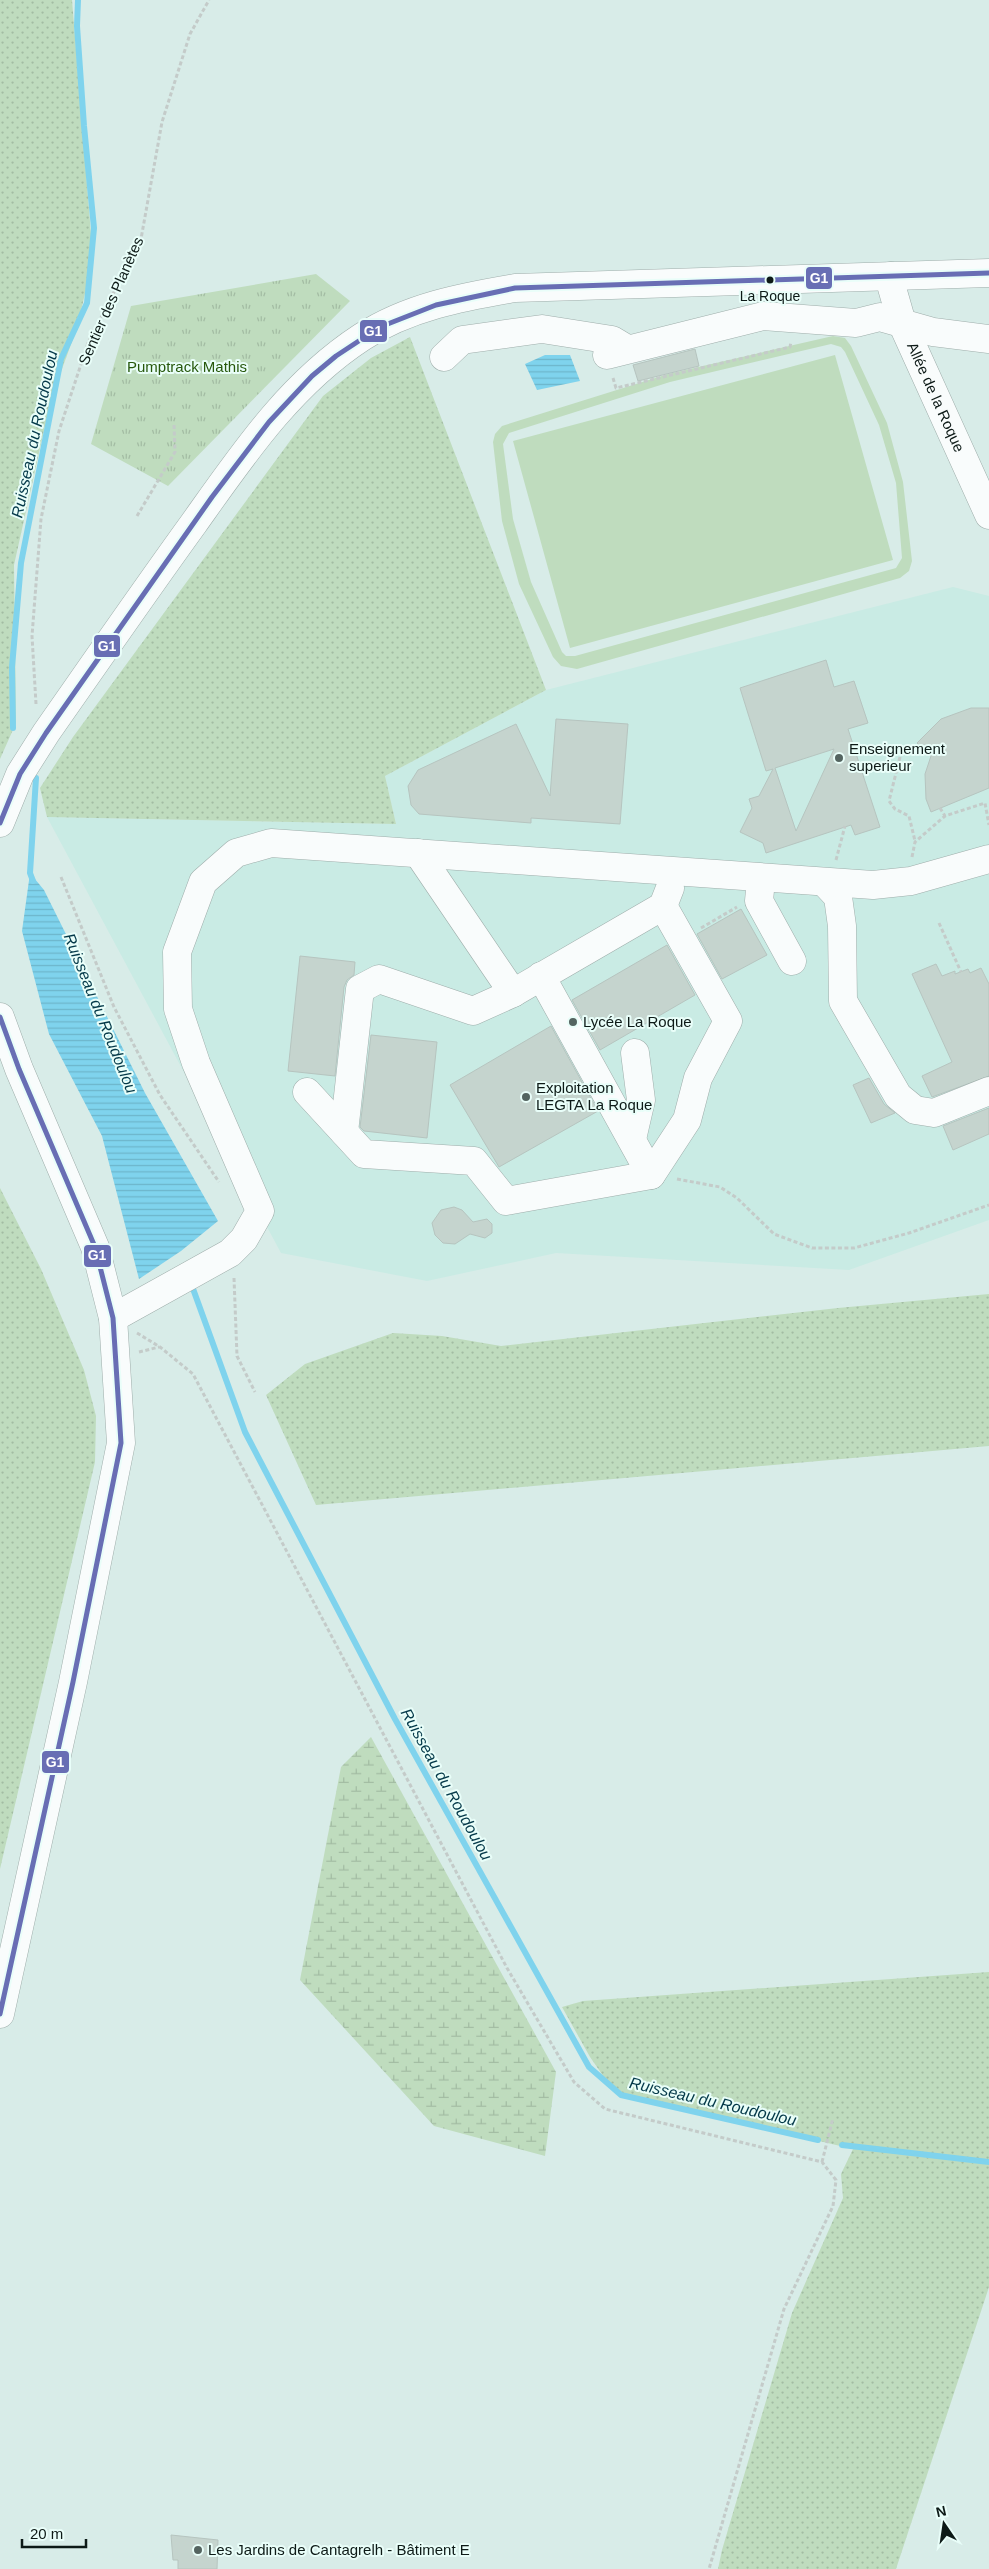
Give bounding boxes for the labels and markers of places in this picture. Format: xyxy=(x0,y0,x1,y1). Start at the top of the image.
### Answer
marker: La Roque xyxy=(765,275,775,285)
place label: La Roque xyxy=(740,288,801,304)
place label: Enseignement superieur xyxy=(849,740,946,774)
marker: Enseignement superieur xyxy=(833,752,845,764)
place label: Lycée La Roque xyxy=(583,1013,692,1030)
marker: Lycée La Roque xyxy=(567,1016,579,1028)
place label: Exploitation LEGTA La Roque xyxy=(536,1079,652,1113)
marker: Exploitation LEGTA La Roque xyxy=(520,1091,532,1103)
place label: Les Jardins de Cantagrelh - Bâtiment E xyxy=(208,2541,470,2558)
marker: Les Jardins de Cantagrelh - Bâtiment E xyxy=(192,2544,204,2556)

